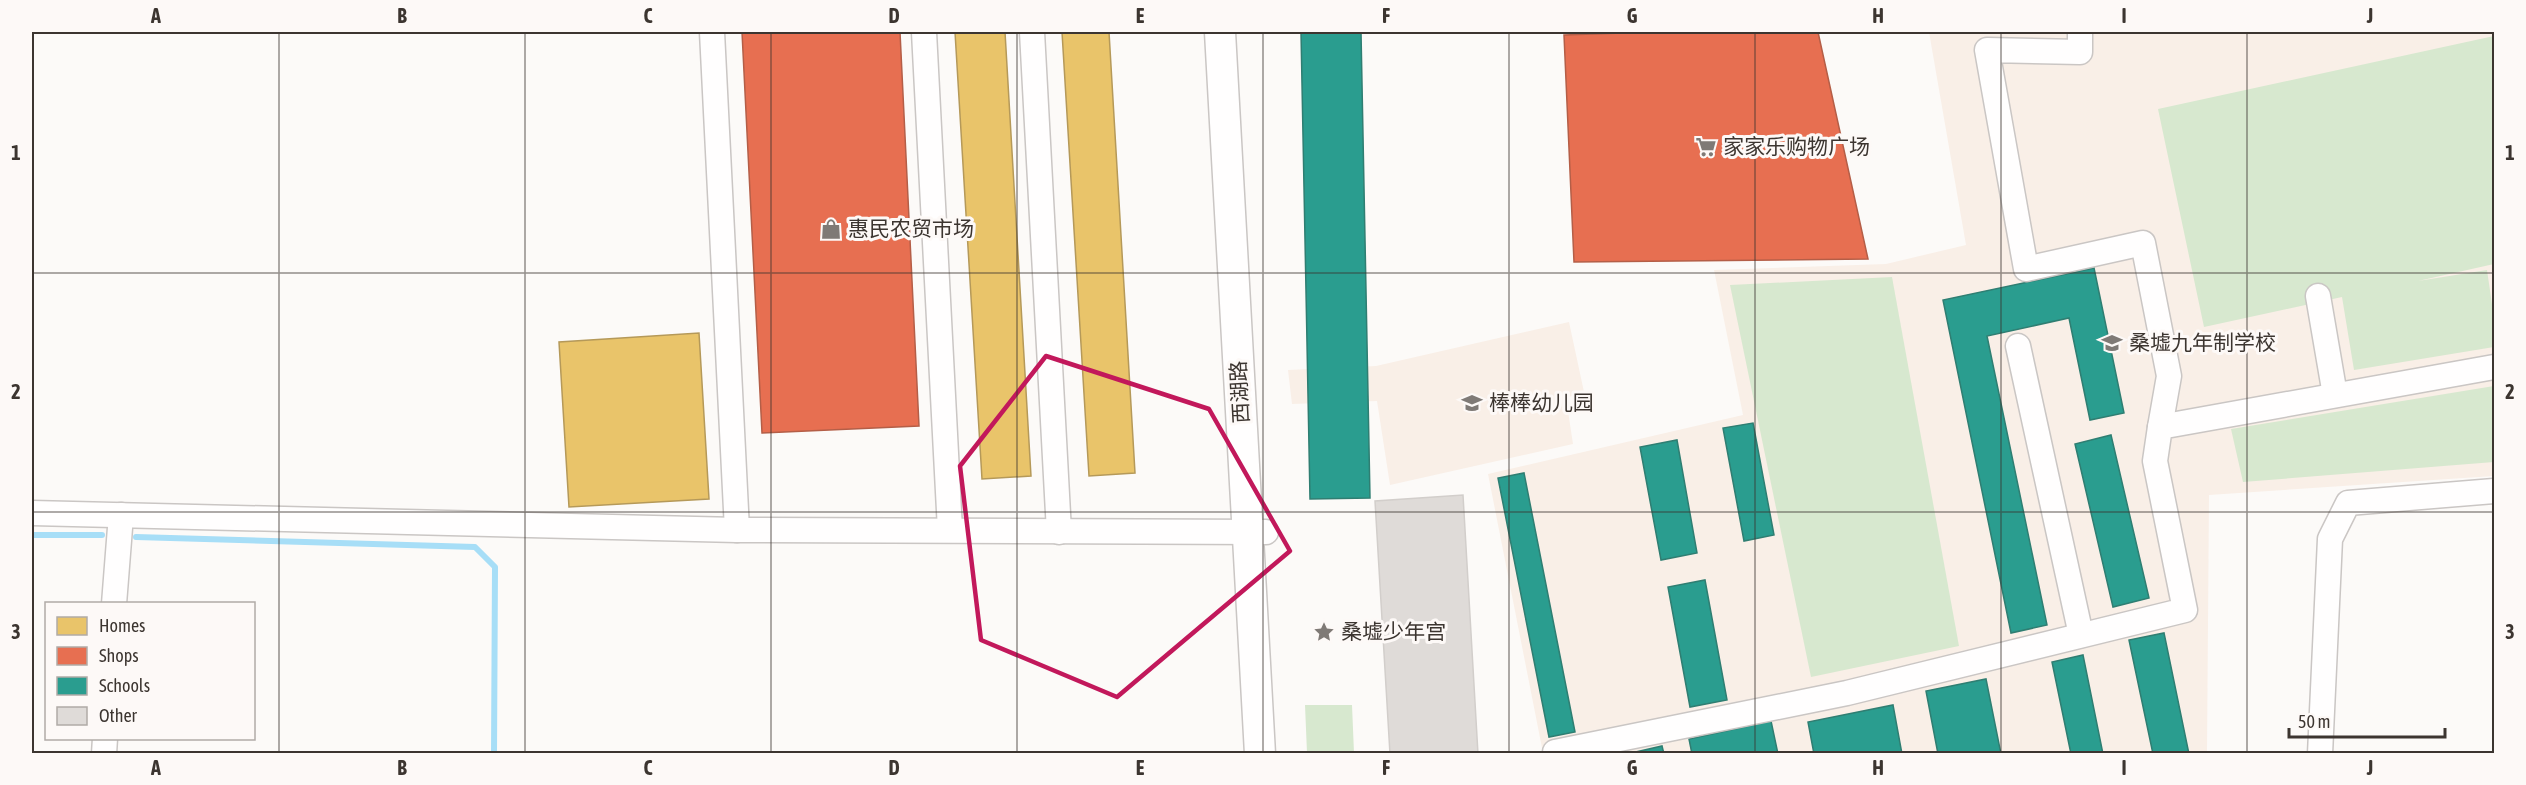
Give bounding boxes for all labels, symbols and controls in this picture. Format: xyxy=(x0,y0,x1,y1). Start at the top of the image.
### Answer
text: A xyxy=(150,4,161,27)
text: B xyxy=(397,4,407,27)
text: C xyxy=(644,4,653,27)
text: D xyxy=(888,4,900,27)
text: E xyxy=(1136,4,1145,27)
text: F xyxy=(1382,4,1390,27)
text: G xyxy=(1627,4,1638,27)
text: H xyxy=(1872,4,1884,27)
text: I xyxy=(2121,4,2127,27)
text: J xyxy=(2366,4,2373,27)
place label: 家家乐购物广场 xyxy=(1723,134,1870,158)
supermarket icon: 家家乐购物广场 xyxy=(1694,135,1718,159)
text: 1 xyxy=(11,141,21,164)
text: 1 xyxy=(2505,141,2515,164)
place label: 惠民农贸市场 xyxy=(848,216,974,240)
shop icon: 惠民农贸市场 xyxy=(819,217,843,241)
place label: 桑墟九年制学校 xyxy=(2129,330,2276,354)
school or university icon: 桑墟九年制学校 xyxy=(2100,331,2124,355)
street label: 西湖路 xyxy=(1225,360,1253,424)
text: 2 xyxy=(11,380,21,403)
text: 2 xyxy=(2505,380,2515,403)
place label: 棒棒幼儿园 xyxy=(1489,390,1594,414)
school or university icon: 棒棒幼儿园 xyxy=(1460,391,1484,415)
legend xyxy=(45,602,255,740)
text: Homes xyxy=(99,615,145,636)
place label: 桑墟少年宫 xyxy=(1341,619,1446,643)
text: 3 xyxy=(11,620,21,643)
place icon: 桑墟少年宫 xyxy=(1312,620,1336,644)
text: 3 xyxy=(2505,620,2515,643)
text: Shops xyxy=(99,645,139,666)
text: Schools xyxy=(99,675,150,696)
scale bar xyxy=(2289,701,2445,739)
text: Other xyxy=(99,705,138,726)
text: 50 m xyxy=(2298,711,2330,732)
text: A xyxy=(150,756,161,779)
text: B xyxy=(397,756,407,779)
text: C xyxy=(644,756,653,779)
text: D xyxy=(888,756,900,779)
text: E xyxy=(1136,756,1145,779)
text: F xyxy=(1382,756,1390,779)
text: G xyxy=(1627,756,1638,779)
text: H xyxy=(1872,756,1884,779)
text: I xyxy=(2121,756,2127,779)
text: J xyxy=(2366,756,2373,779)

